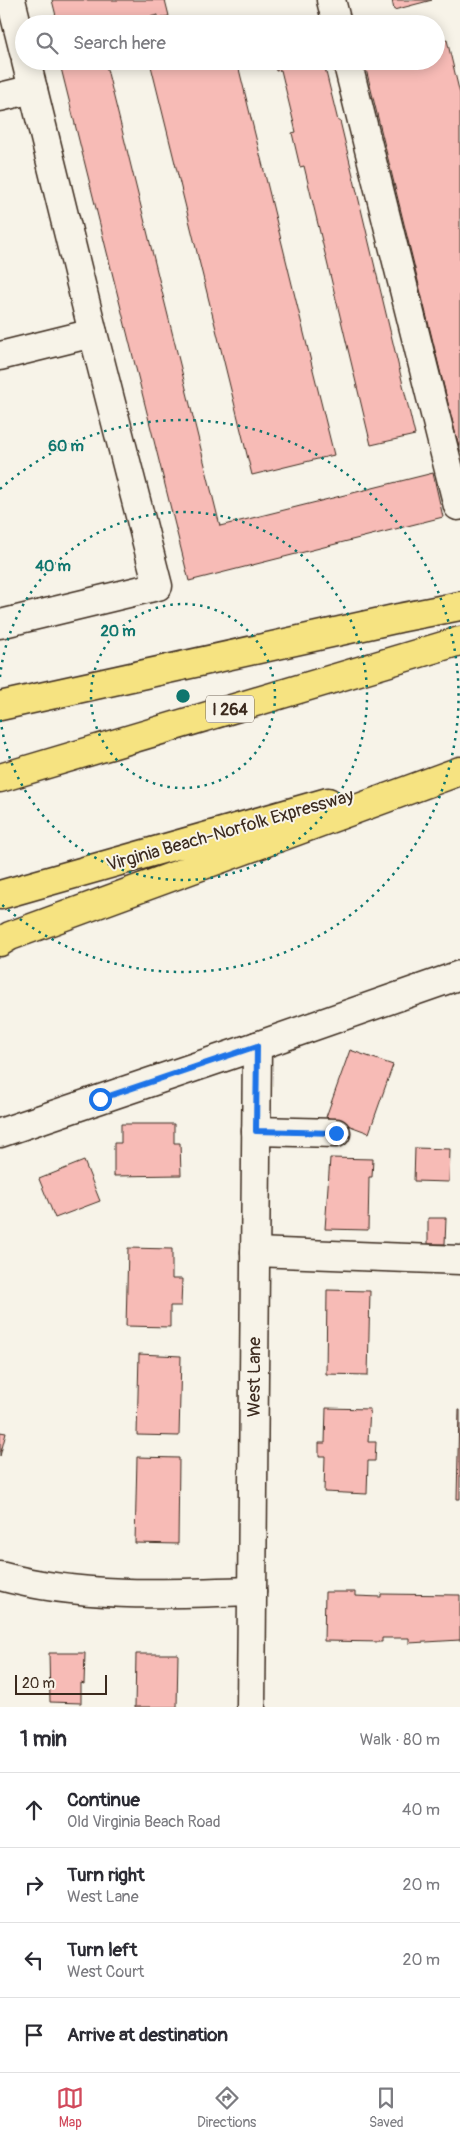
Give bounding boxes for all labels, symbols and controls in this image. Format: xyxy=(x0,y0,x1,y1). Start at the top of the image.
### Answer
search box xyxy=(15,15,445,70)
icon: search xyxy=(33,29,61,57)
text: Search here xyxy=(73,31,166,55)
text: 60 m xyxy=(48,437,84,456)
text: 40 m xyxy=(35,557,71,576)
text: 20 m xyxy=(100,622,136,641)
centre of rings xyxy=(174,687,192,705)
road number: I 264 xyxy=(206,696,254,722)
street label: Virginia Beach-Norfolk Expressway xyxy=(104,784,357,877)
route start xyxy=(89,1088,112,1111)
route end xyxy=(325,1122,348,1145)
street label: West Lane xyxy=(243,1337,266,1417)
scale bar xyxy=(15,1672,108,1695)
text: 20 m xyxy=(22,1675,55,1692)
text: 1 min xyxy=(20,1726,67,1753)
text: Walk · 80 m xyxy=(360,1730,440,1750)
text: Continue xyxy=(67,1788,140,1812)
icon: ahead xyxy=(20,1796,48,1824)
text: 40 m xyxy=(402,1800,440,1820)
text: Old Virginia Beach Road xyxy=(67,1812,221,1832)
text: Turn right xyxy=(67,1863,145,1887)
icon: right xyxy=(20,1871,48,1899)
text: 20 m xyxy=(402,1875,440,1895)
text: West Lane xyxy=(67,1887,139,1907)
text: Turn left xyxy=(67,1938,137,1962)
icon: left xyxy=(20,1946,48,1974)
text: 20 m xyxy=(402,1950,440,1970)
text: West Court xyxy=(67,1962,144,1982)
icon: arrive xyxy=(20,2021,48,2049)
text: Arrive at destination xyxy=(67,2023,228,2047)
tab: Map xyxy=(56,2084,84,2131)
tab: Directions xyxy=(197,2084,256,2131)
tab: Saved xyxy=(369,2084,404,2131)

